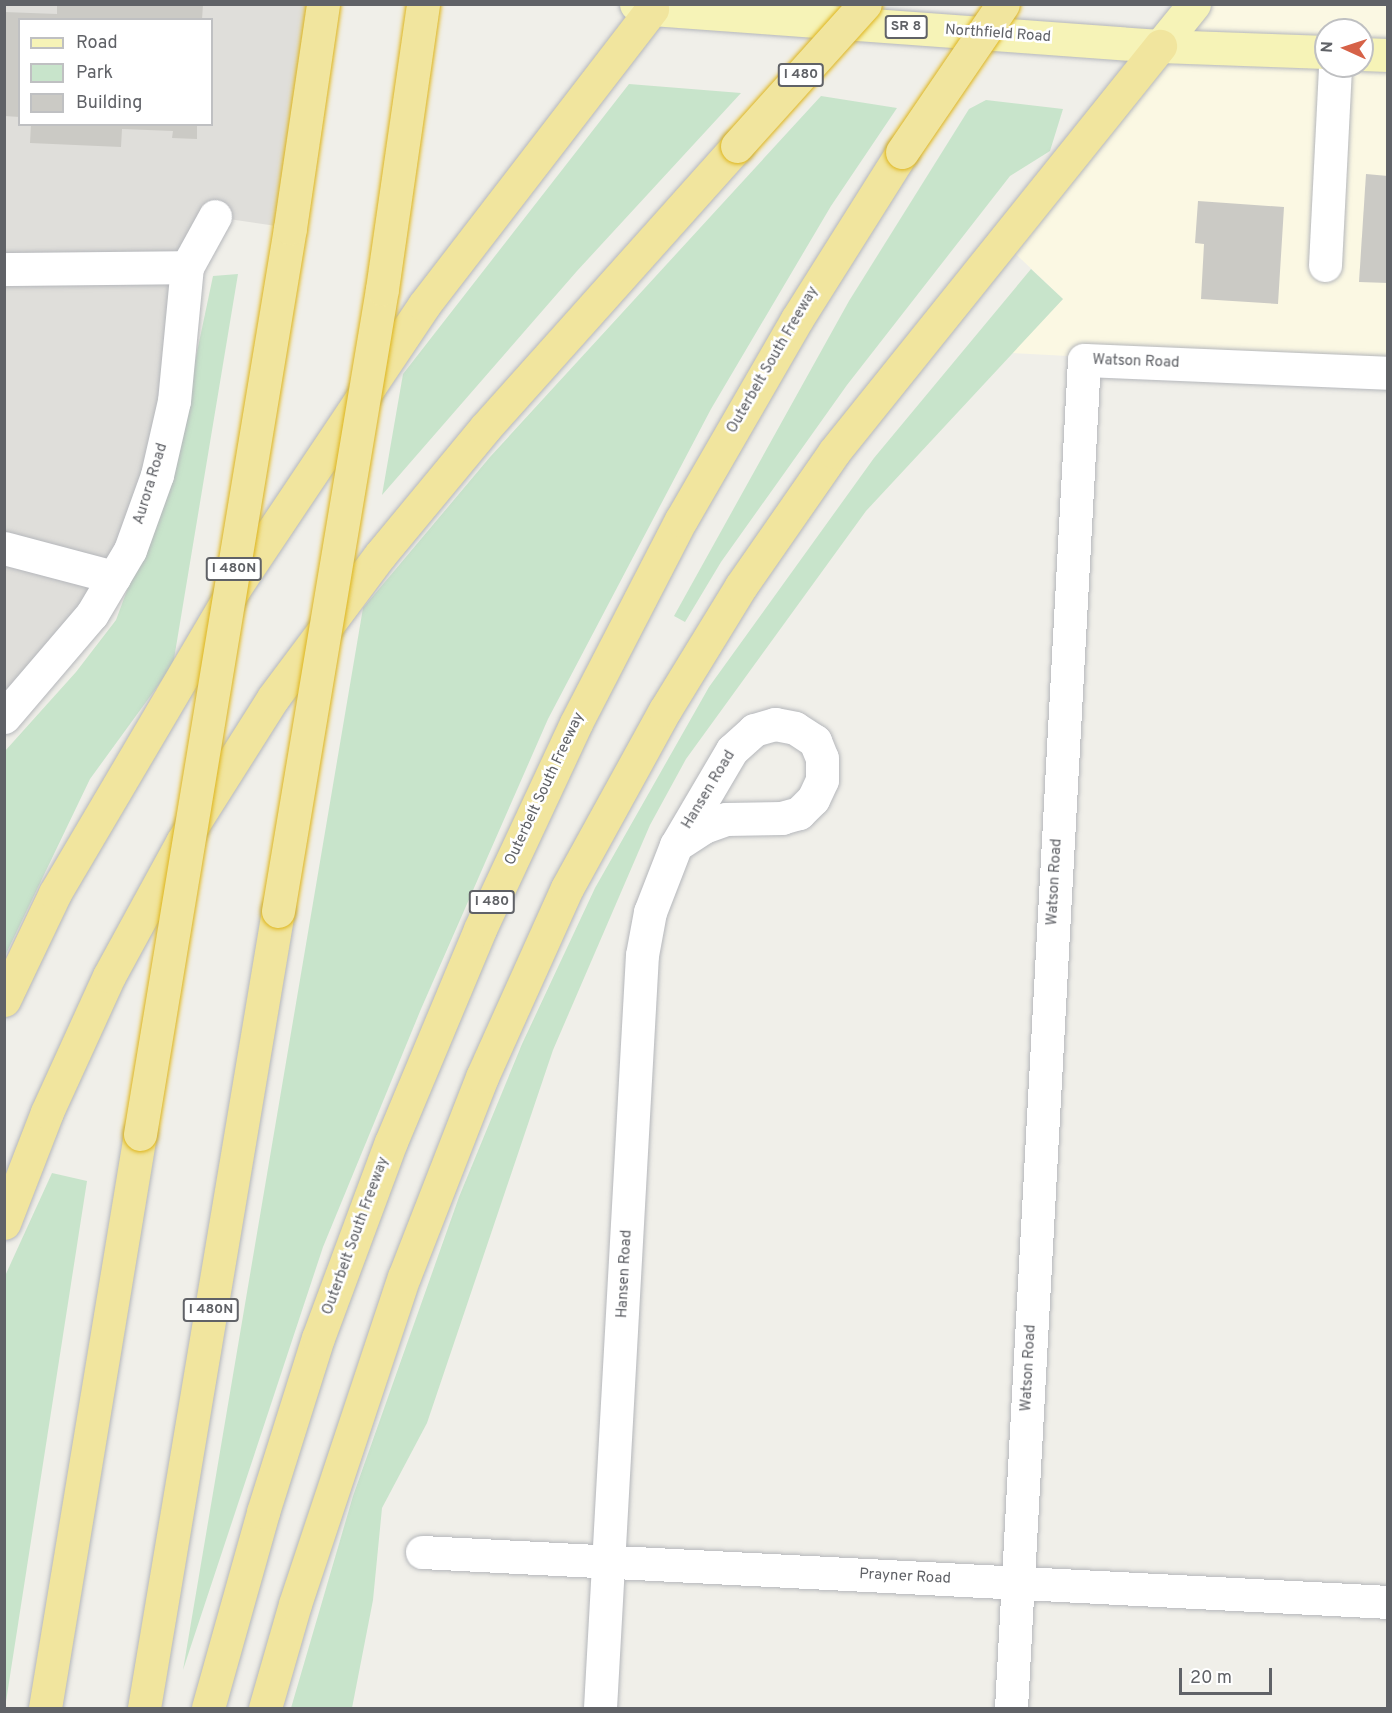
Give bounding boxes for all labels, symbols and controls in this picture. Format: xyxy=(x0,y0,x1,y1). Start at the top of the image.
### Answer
road number: SR 8 xyxy=(884,16,928,38)
legend xyxy=(18,18,213,126)
north arrow xyxy=(1314,18,1374,78)
street label: Northfield Road xyxy=(944,21,1052,47)
text: Road xyxy=(76,32,118,55)
text: N xyxy=(1318,41,1338,53)
text: Park xyxy=(76,62,113,85)
road number: I 480 xyxy=(777,64,825,86)
text: Building xyxy=(76,92,142,115)
street label: Outerbelt South Freeway xyxy=(723,283,823,437)
street label: Watson Road xyxy=(1092,351,1180,373)
street label: Aurora Road xyxy=(130,441,172,527)
road number: I 480N xyxy=(206,558,262,580)
street label: Outerbelt South Freeway xyxy=(502,710,588,868)
street label: Hansen Road xyxy=(679,747,739,833)
street label: Watson Road xyxy=(1044,838,1066,926)
road number: I 480 xyxy=(468,891,516,913)
street label: Outerbelt South Freeway xyxy=(319,1154,393,1318)
street label: Hansen Road xyxy=(614,1229,636,1319)
road number: I 480N xyxy=(182,1299,240,1321)
street label: Watson Road xyxy=(1018,1324,1040,1412)
street label: Prayner Road xyxy=(859,1566,951,1588)
scale bar xyxy=(1182,1656,1275,1694)
text: 20 m xyxy=(1190,1667,1232,1690)

